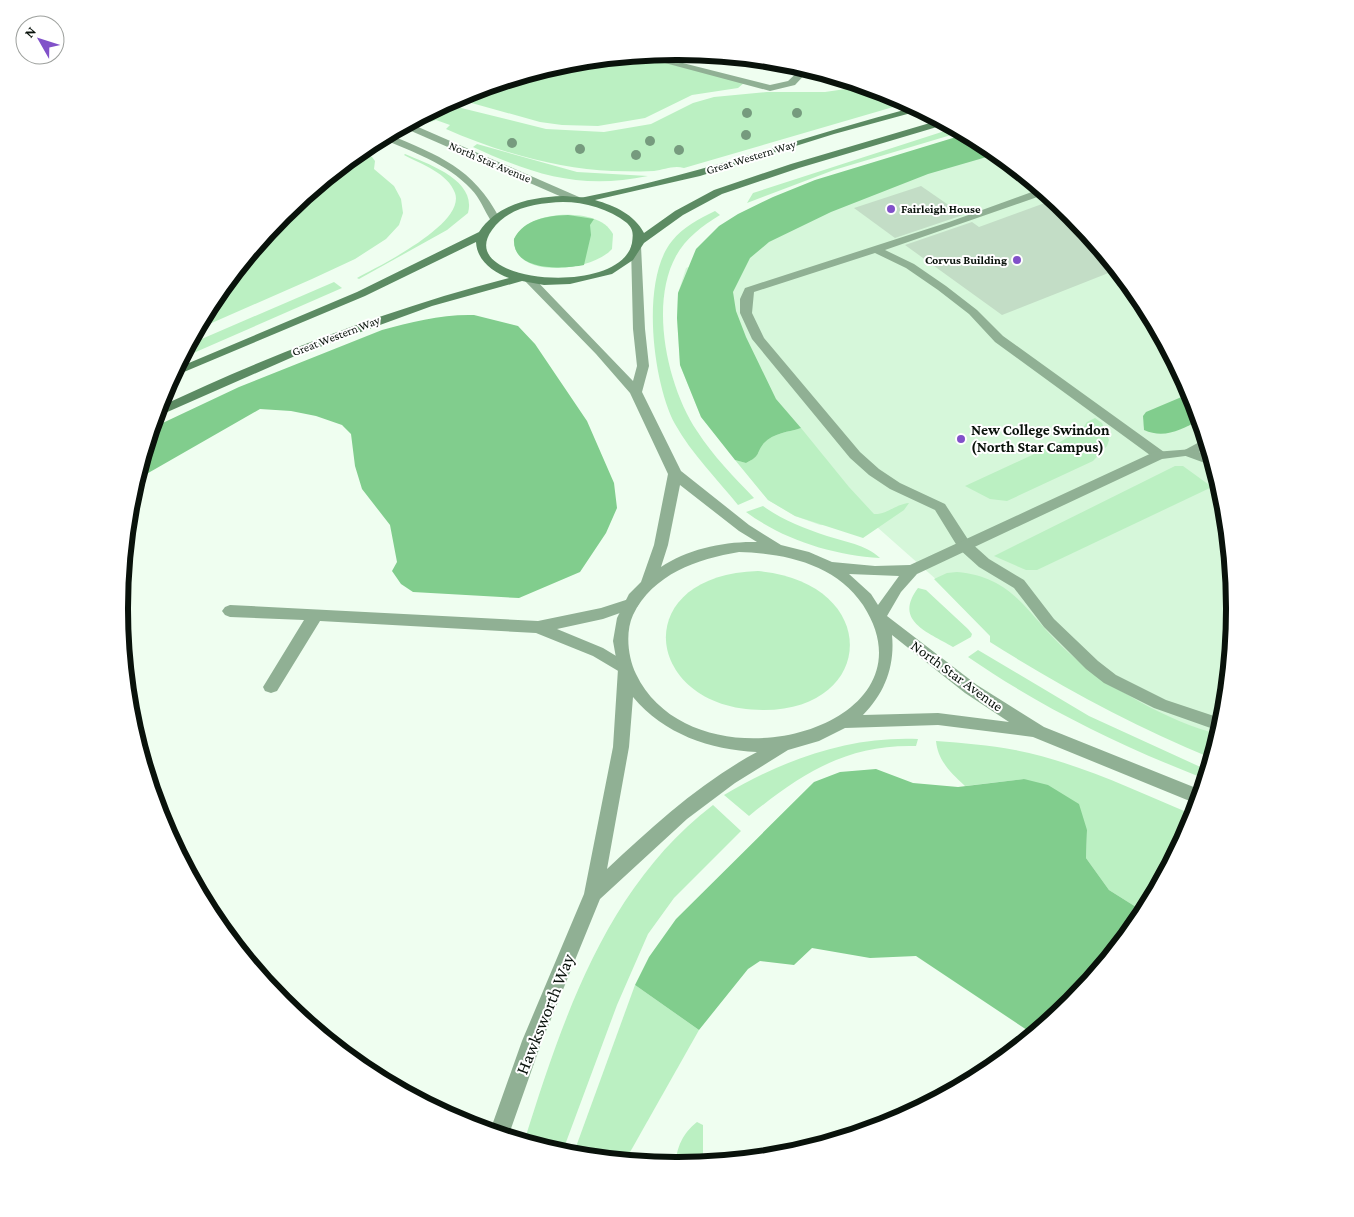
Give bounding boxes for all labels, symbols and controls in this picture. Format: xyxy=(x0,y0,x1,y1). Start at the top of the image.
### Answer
north arrow xyxy=(15,15,65,65)
text: N xyxy=(21,23,39,41)
street label: Great Western Way xyxy=(705,137,798,177)
street label: North Star Avenue xyxy=(447,138,533,186)
place label: Fairleigh House xyxy=(901,202,981,216)
marker: Fairleigh House xyxy=(885,203,897,215)
place label: Corvus Building xyxy=(925,253,1007,267)
marker: Corvus Building xyxy=(1011,254,1023,266)
street label: Great Western Way xyxy=(290,313,382,359)
place label: New College Swindon (North Star Campus) xyxy=(971,422,1110,456)
marker: New College Swindon (North Star Campus) xyxy=(955,433,967,445)
street label: North Star Avenue xyxy=(908,637,1006,715)
street label: Hawksworth Way xyxy=(512,950,579,1077)

